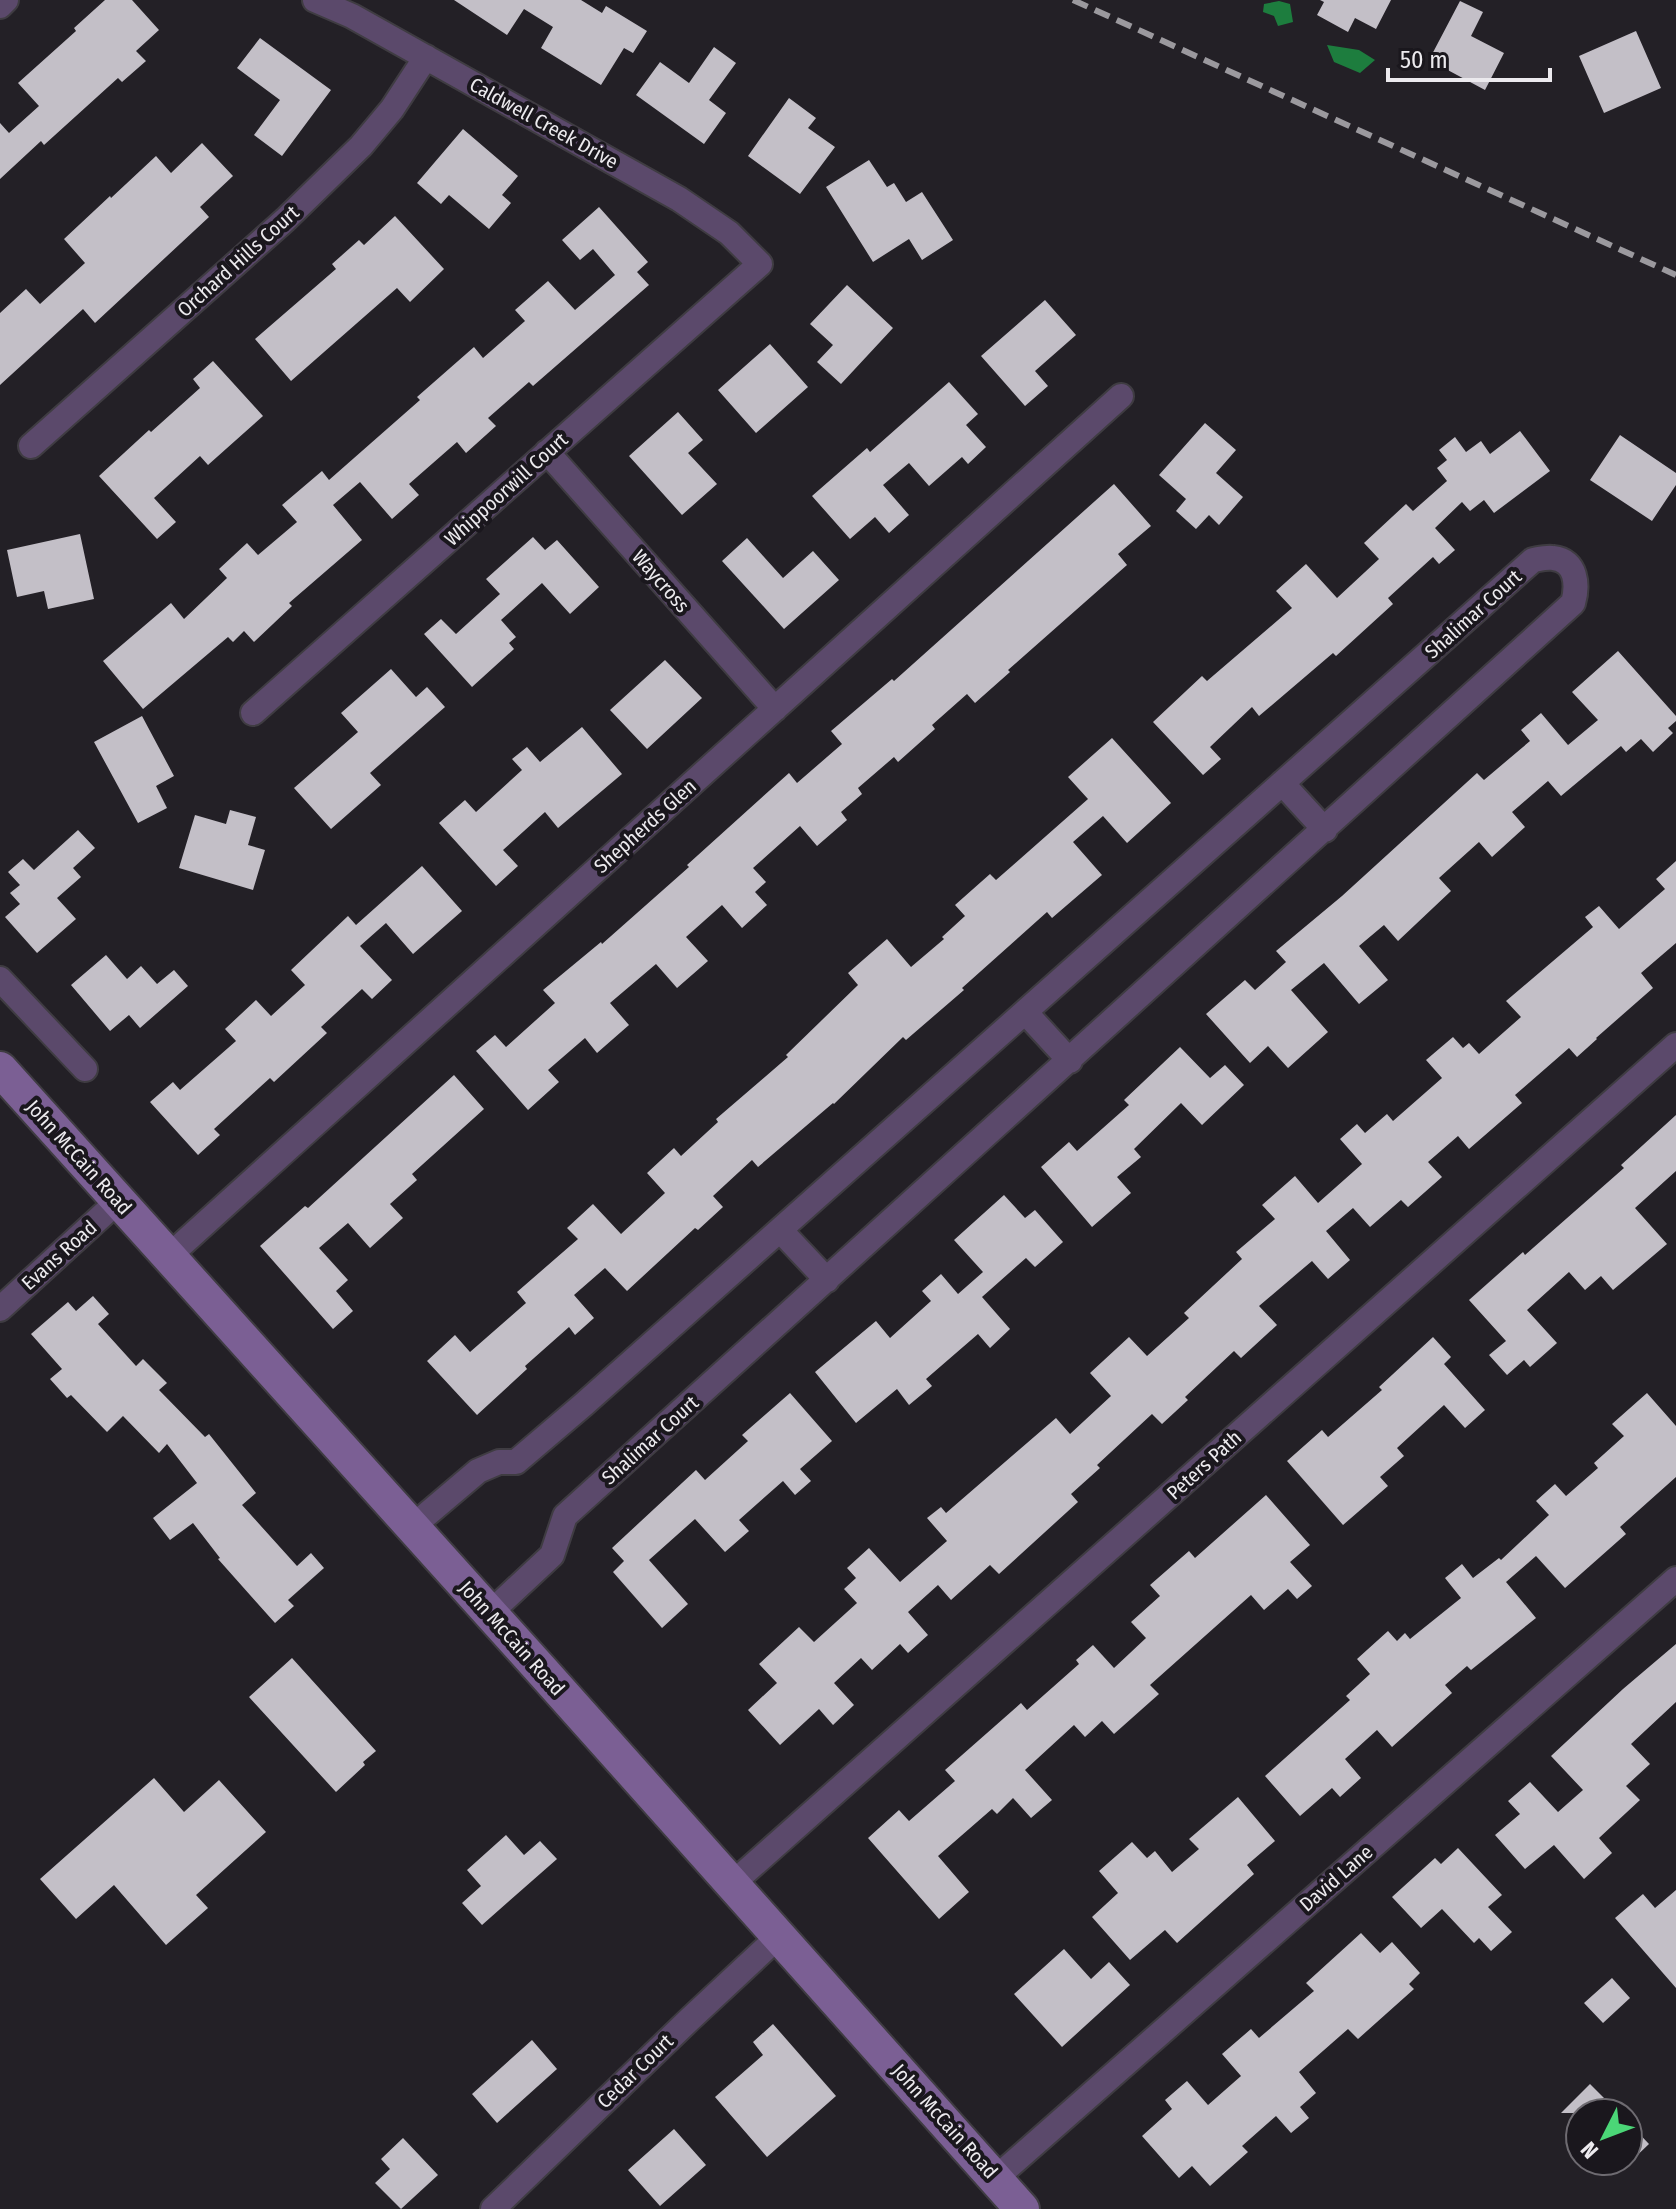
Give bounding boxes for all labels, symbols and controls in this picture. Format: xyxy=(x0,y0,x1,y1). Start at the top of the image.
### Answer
scale bar xyxy=(1388,32,1550,82)
text: 50 m xyxy=(1400,46,1448,74)
street label: Caldwell Creek Drive xyxy=(466,72,622,174)
street label: Orchard Hills Court xyxy=(172,200,304,322)
street label: Whippoorwill Court xyxy=(439,427,573,551)
street label: Waycross xyxy=(627,545,695,617)
street label: Shalimar Court xyxy=(1420,564,1527,664)
street label: Shepherds Glen xyxy=(589,774,701,878)
street label: John McCain Road xyxy=(21,1095,137,1219)
street label: Evans Road xyxy=(17,1215,101,1295)
street label: Shalimar Court xyxy=(597,1390,704,1490)
street label: Peters Path xyxy=(1162,1425,1246,1505)
street label: John McCain Road xyxy=(454,1576,570,1700)
street label: David Lane xyxy=(1294,1840,1378,1916)
street label: Cedar Court xyxy=(592,2029,678,2113)
street label: John McCain Road xyxy=(887,2059,1003,2183)
north arrow xyxy=(1564,2097,1644,2177)
text: N xyxy=(1575,2136,1604,2164)

